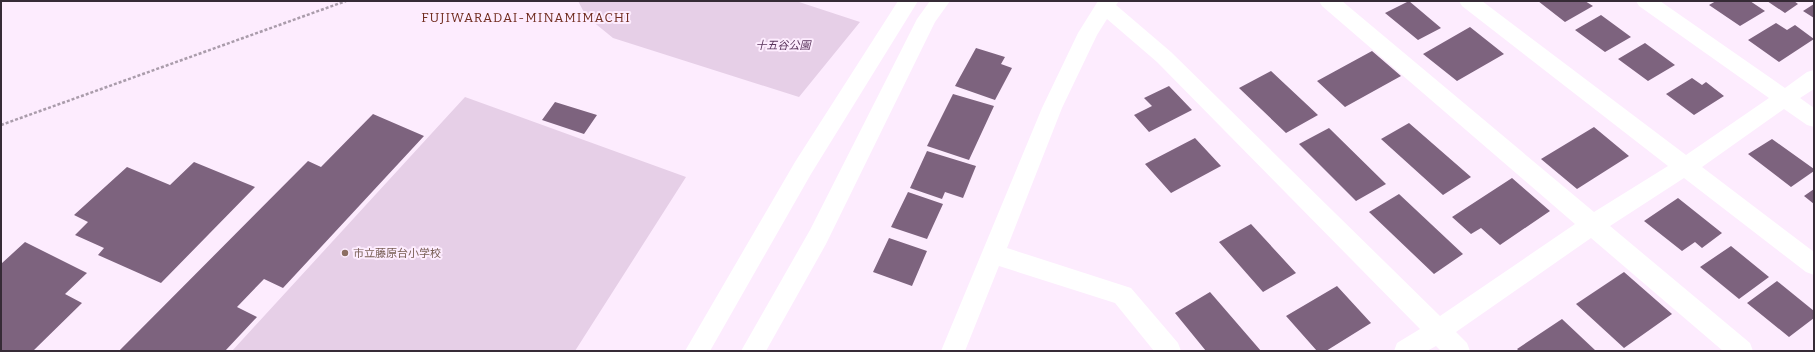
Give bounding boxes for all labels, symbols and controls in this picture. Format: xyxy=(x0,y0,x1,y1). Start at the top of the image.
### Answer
district label: FUJIWARADAI-MINAMIMACHI xyxy=(421,10,631,25)
park label: 十五谷公園 xyxy=(756,39,812,52)
place label: 市立藤原台小学校 xyxy=(353,247,441,260)
marker: 市立藤原台小学校 xyxy=(340,248,350,258)

